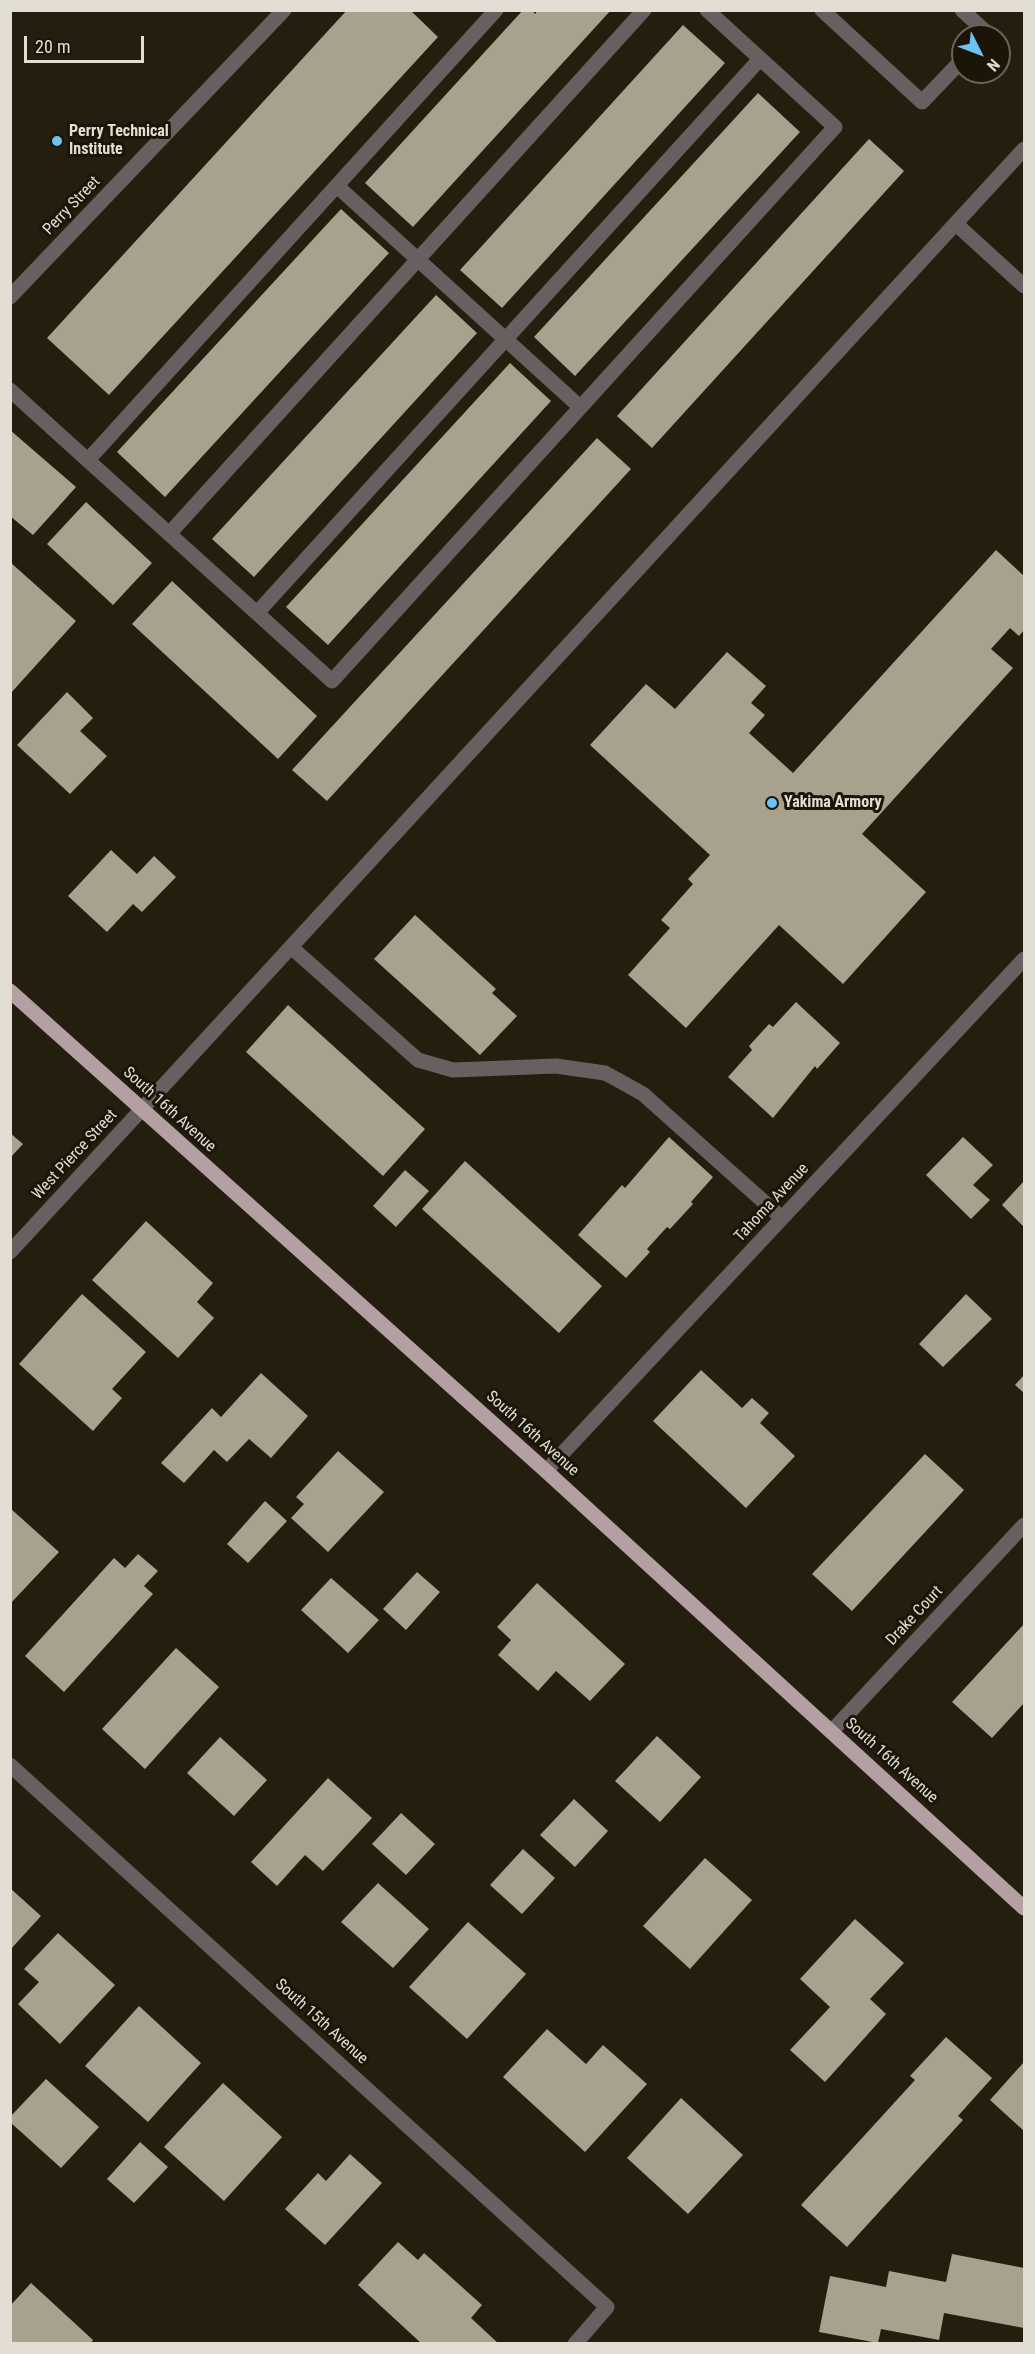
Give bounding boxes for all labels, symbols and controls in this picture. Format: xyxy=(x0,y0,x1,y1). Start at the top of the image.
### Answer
scale bar xyxy=(27,24,147,62)
north arrow xyxy=(951,24,1011,84)
text: 20 m xyxy=(35,36,70,57)
text: N xyxy=(983,55,1004,75)
place label: Perry Technical Institute xyxy=(69,122,169,160)
marker: Perry Technical Institute xyxy=(50,134,64,148)
street label: Perry Street xyxy=(39,173,105,239)
place label: Yakima Armory xyxy=(784,793,882,813)
marker: Yakima Armory xyxy=(765,796,779,810)
street label: South 16th Avenue xyxy=(119,1063,219,1157)
street label: West Pierce Street xyxy=(28,1106,122,1204)
street label: Tahoma Avenue xyxy=(731,1160,813,1246)
street label: South 16th Avenue xyxy=(482,1387,582,1481)
street label: Drake Court xyxy=(883,1582,947,1650)
street label: South 16th Avenue xyxy=(841,1714,941,1808)
street label: South 15th Avenue xyxy=(271,1975,371,2069)

